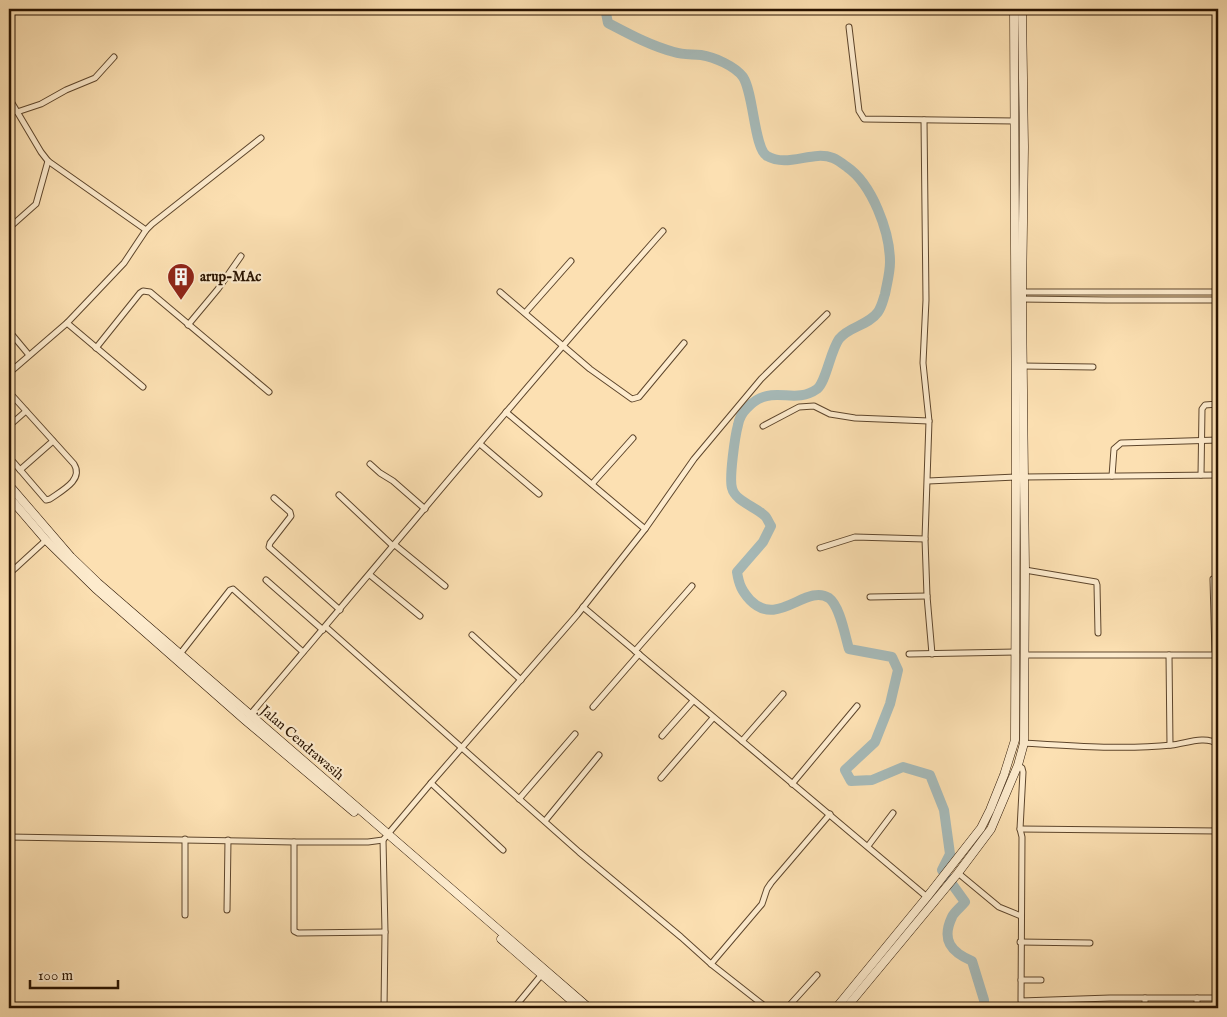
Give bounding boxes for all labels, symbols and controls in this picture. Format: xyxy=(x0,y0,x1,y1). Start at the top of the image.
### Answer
building icon: arup-MAc xyxy=(166,262,196,301)
place label: arup-MAc xyxy=(200,268,261,286)
street label: Jalan Cendrawasih xyxy=(255,700,348,785)
scale bar xyxy=(30,957,118,989)
text: 100 m xyxy=(38,966,74,985)

